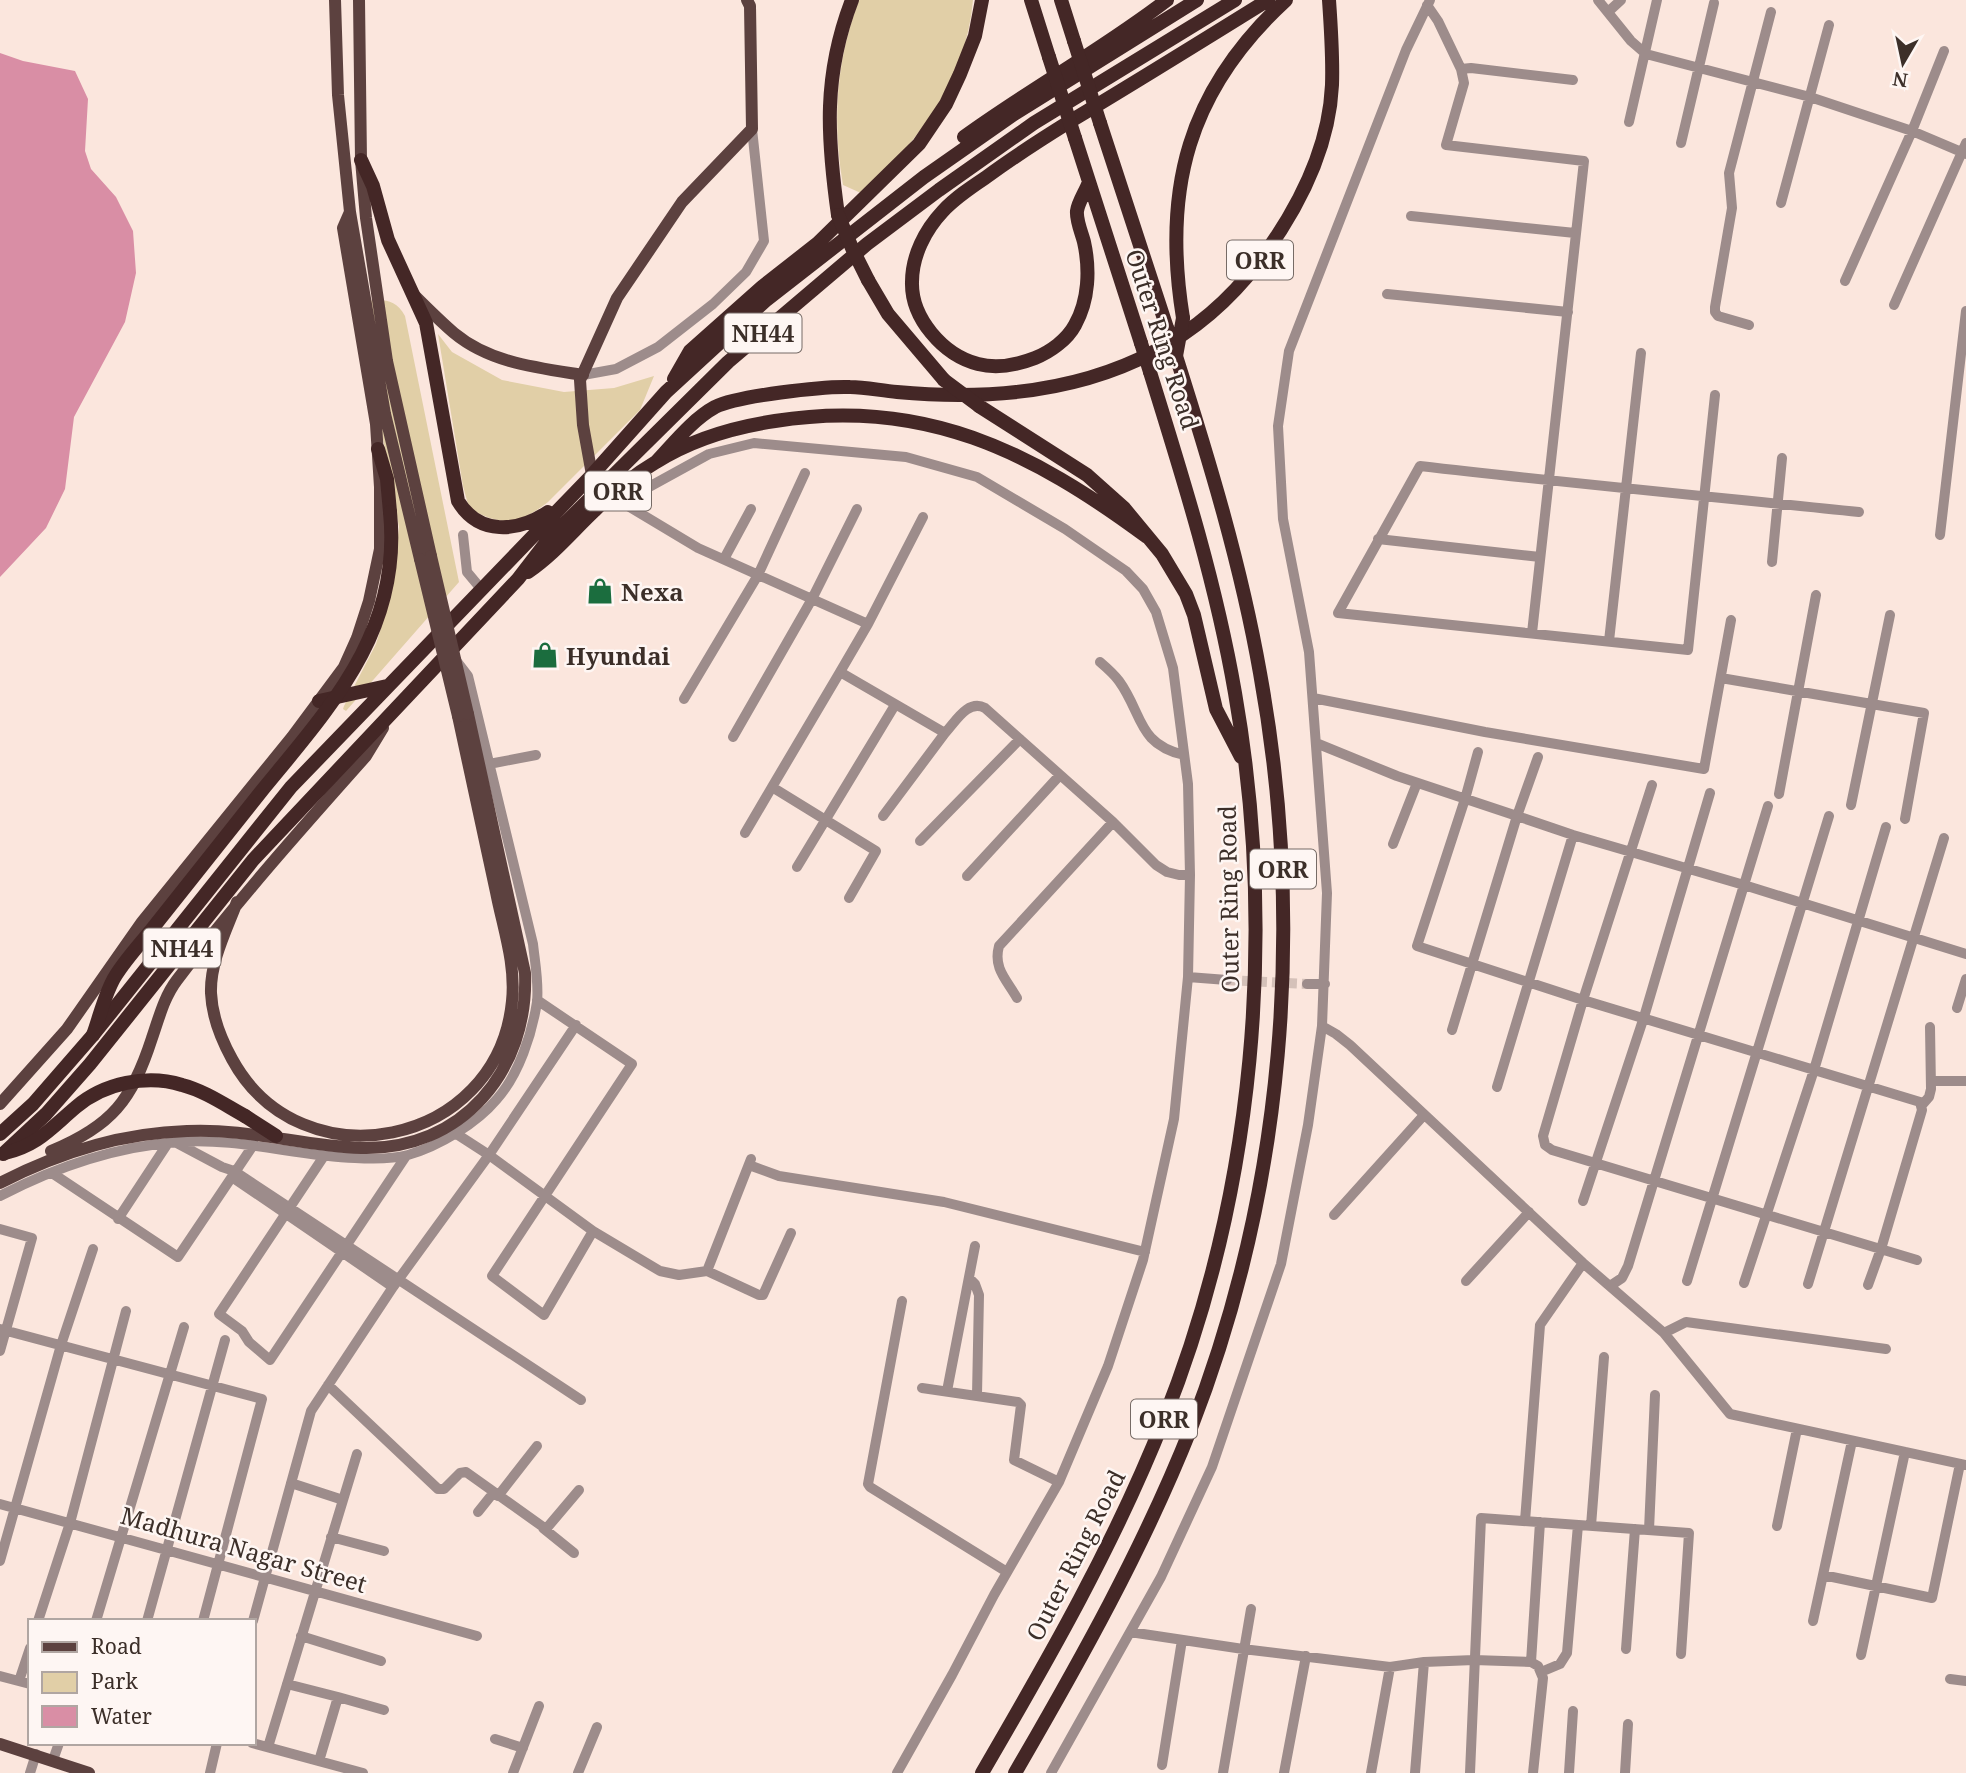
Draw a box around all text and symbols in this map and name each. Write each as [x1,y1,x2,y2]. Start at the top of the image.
north arrow [1868,28,1938,98]
text: N [1891,66,1910,94]
road number: ORR [1227,241,1293,280]
street label: Outer Ring Road [1118,245,1208,434]
road number: NH44 [724,314,802,352]
road number: ORR [585,471,651,510]
place label: Nexa [621,575,684,608]
shop icon: Nexa [585,576,615,606]
place label: Hyundai [566,639,671,672]
shop icon: Hyundai [530,640,560,670]
street label: Outer Ring Road [1210,805,1246,993]
road number: ORR [1250,849,1316,888]
road number: NH44 [144,928,220,967]
road number: ORR [1131,1400,1197,1438]
street label: Outer Ring Road [1018,1464,1132,1646]
street label: Madhura Nagar Street [117,1498,371,1600]
legend [28,1619,256,1745]
text: Road [91,1632,142,1660]
text: Park [91,1667,138,1695]
text: Water [91,1702,152,1730]

